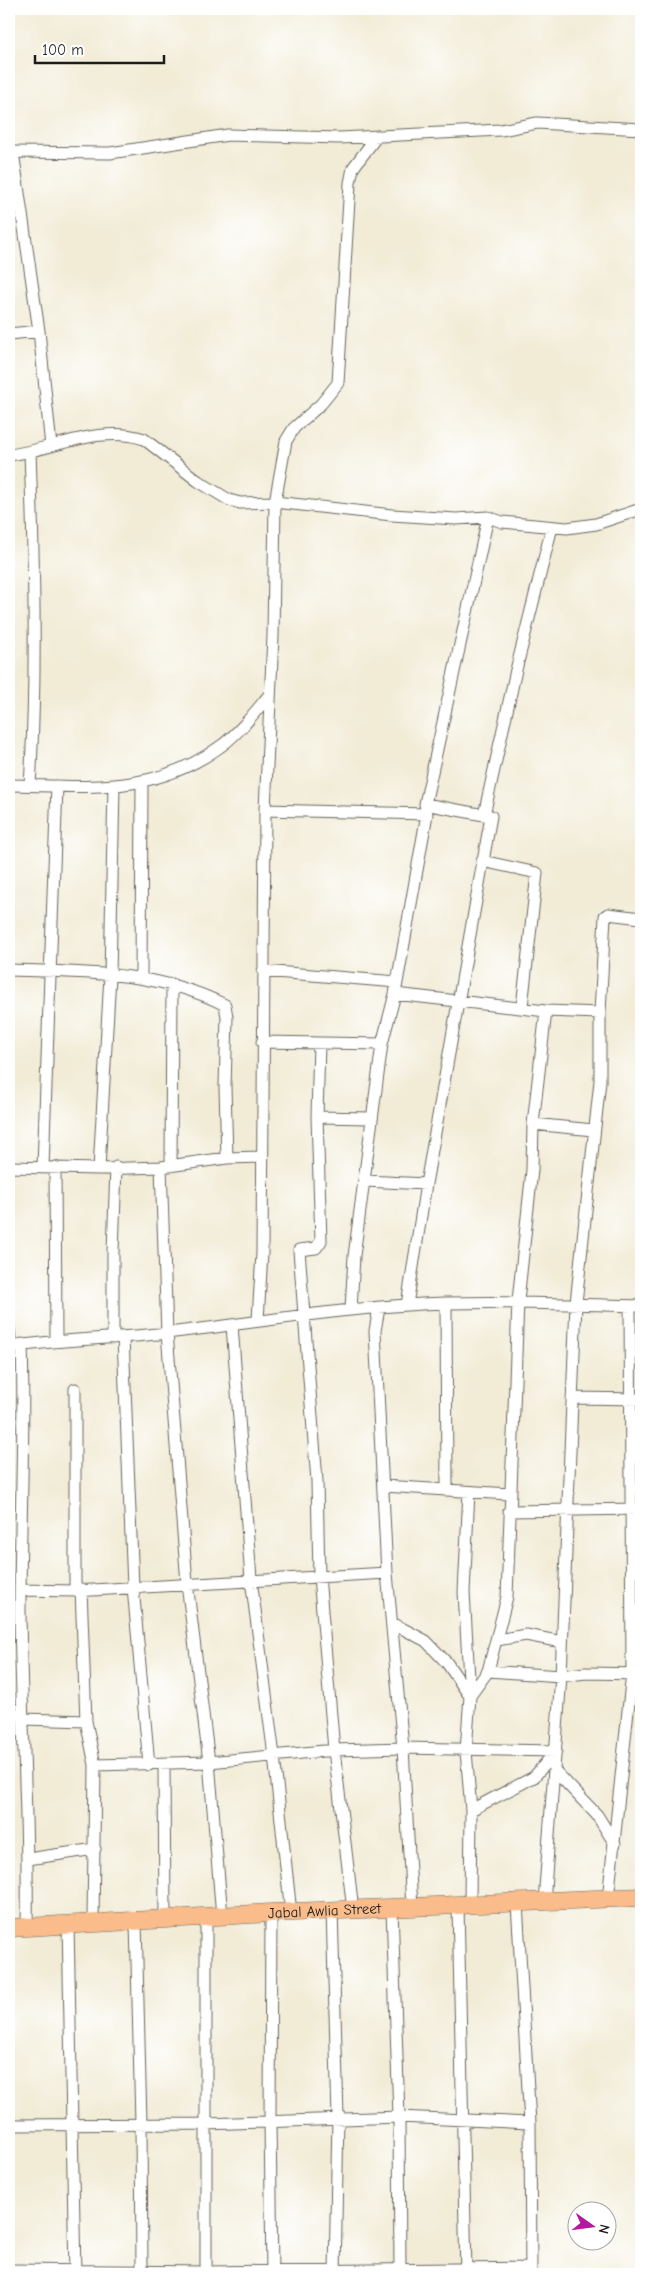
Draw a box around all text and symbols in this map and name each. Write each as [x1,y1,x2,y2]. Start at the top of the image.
scale bar [35,32,164,64]
text: 100 m [42,41,84,59]
street label: Jabal Awlia Street [267,1899,382,1922]
north arrow [568,2200,618,2250]
text: N [595,2223,613,2236]

